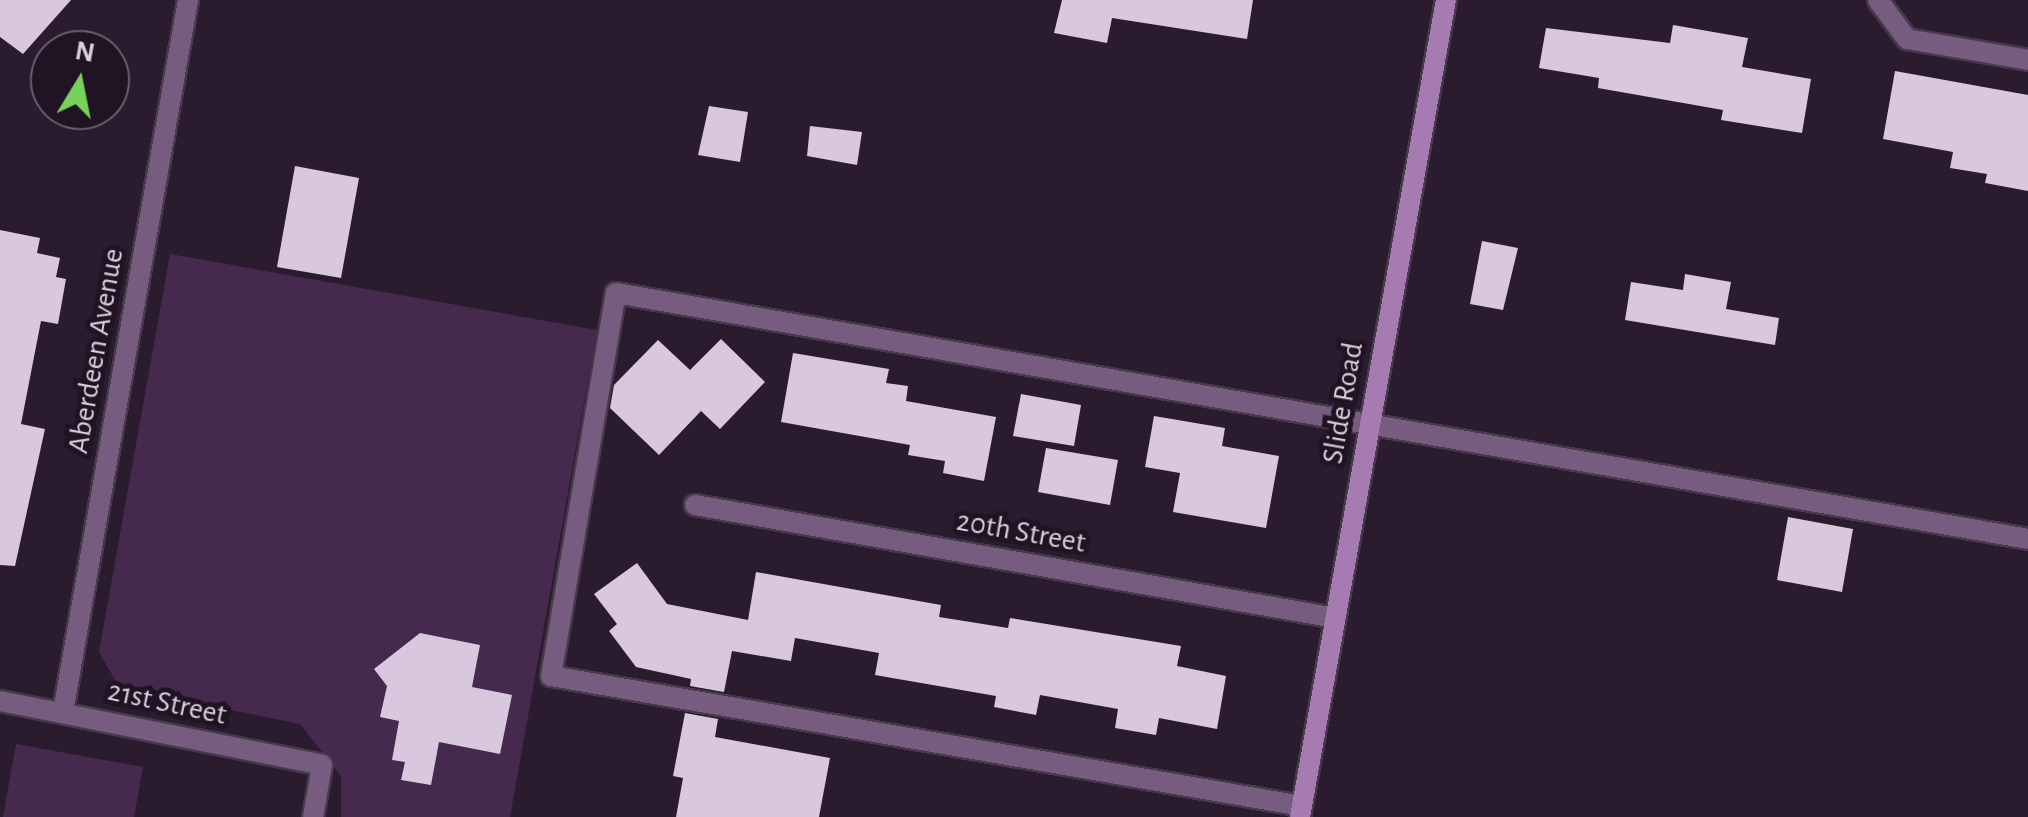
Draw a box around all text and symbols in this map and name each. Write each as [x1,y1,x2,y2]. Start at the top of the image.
north arrow [30,30,130,130]
text: N [73,37,97,68]
street label: Aberdeen Avenue [60,246,132,456]
street label: Slide Road [1315,340,1371,466]
street label: 20th Street [954,503,1088,561]
street label: 21st Street [104,673,230,733]

